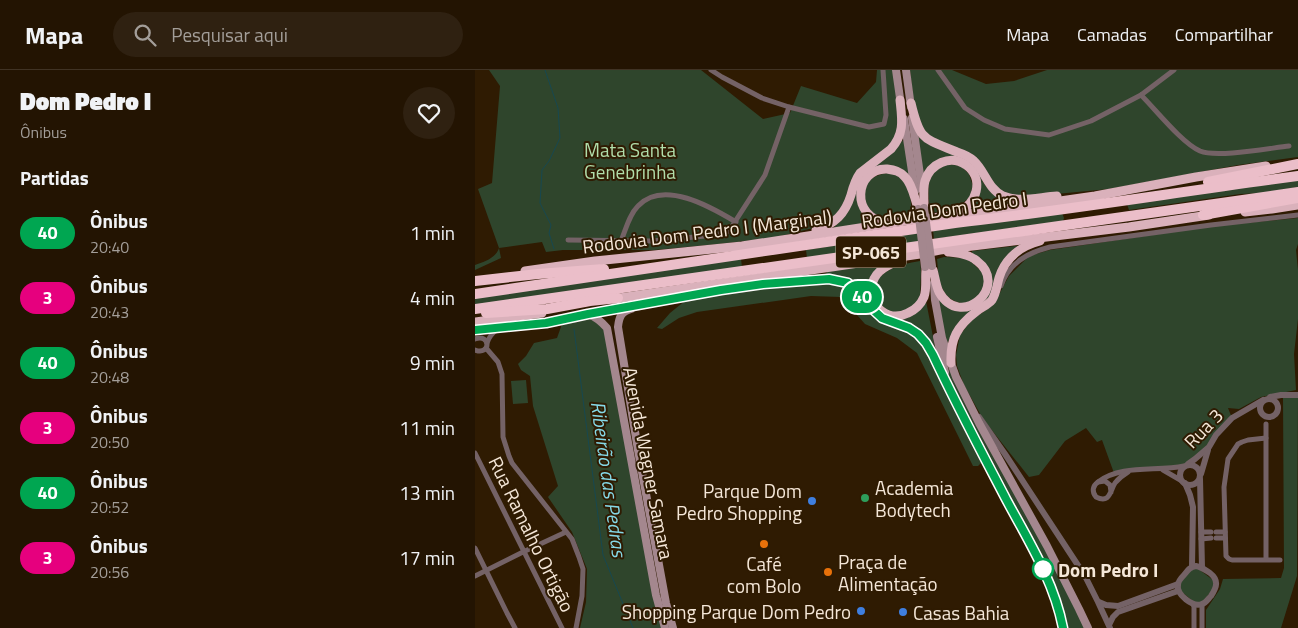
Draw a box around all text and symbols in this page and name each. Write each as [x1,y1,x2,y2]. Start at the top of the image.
search box [113,12,463,57]
text: Mapa [25,17,83,53]
text: Pesquisar aqui [171,20,288,49]
icon: search [131,21,159,49]
text: Mapa [1006,21,1049,48]
text: Camadas [1077,21,1147,48]
text: Compartilhar [1175,21,1273,48]
text: Dom Pedro I [20,83,151,119]
button: heart [403,87,455,139]
text: Ônibus [20,120,67,144]
park label: Mata Santa Genebrinha [584,135,676,186]
text: Partidas [20,163,89,192]
street label: Rodovia Dom Pedro I [859,183,1029,235]
street label: Rodovia Dom Pedro I (Marginal) [581,201,833,261]
text: Ônibus [90,206,148,235]
text: 1 min [410,218,455,247]
text: 40 [37,219,58,246]
text: 20:40 [90,235,129,259]
road number: SP-065 [836,236,906,268]
text: Ônibus [90,271,148,300]
line badge: 40 [839,281,885,313]
text: 4 min [410,283,455,312]
text: 40 [852,283,872,310]
text: 3 [42,284,53,311]
text: 20:43 [90,300,129,324]
text: Ônibus [90,336,148,365]
text: 9 min [410,348,455,377]
text: 40 [37,349,58,376]
street label: Avenida Wagner Samara [616,364,682,562]
text: 20:48 [90,365,129,389]
water label: Ribeirão das Pedras [583,399,635,560]
text: Ônibus [90,401,148,430]
street label: Rua 3 [1177,401,1229,455]
text: 11 min [399,413,455,442]
text: 3 [42,414,53,441]
text: 20:50 [90,430,129,454]
street label: Rua Ramalho Ortigão [482,451,582,617]
text: Ônibus [90,466,148,495]
place label: Academia Bodytech [875,473,954,524]
place label: Parque Dom Pedro Shopping [676,476,802,527]
text: 13 min [399,478,455,507]
text: 40 [37,479,58,506]
marker: Academia Bodytech [859,492,871,504]
text: 20:52 [90,495,129,519]
marker: Parque Dom Pedro Shopping [806,495,818,507]
text: Ônibus [90,531,148,560]
marker: Café com Bolo [758,538,770,550]
text: 17 min [399,543,455,572]
text: 3 [42,544,53,571]
place label: Praça de Alimentação [838,547,938,598]
place label: Café com Bolo [727,549,801,600]
place label: Dom Pedro I [1058,555,1158,584]
marker: Dom Pedro I [1032,558,1054,580]
text: 20:56 [90,560,129,584]
marker: Praça de Alimentação [822,566,834,578]
place label: Shopping Parque Dom Pedro [622,597,851,626]
place label: Casas Bahia [913,598,1010,627]
marker: Shopping Parque Dom Pedro [855,605,867,617]
marker: Casas Bahia [897,606,909,618]

